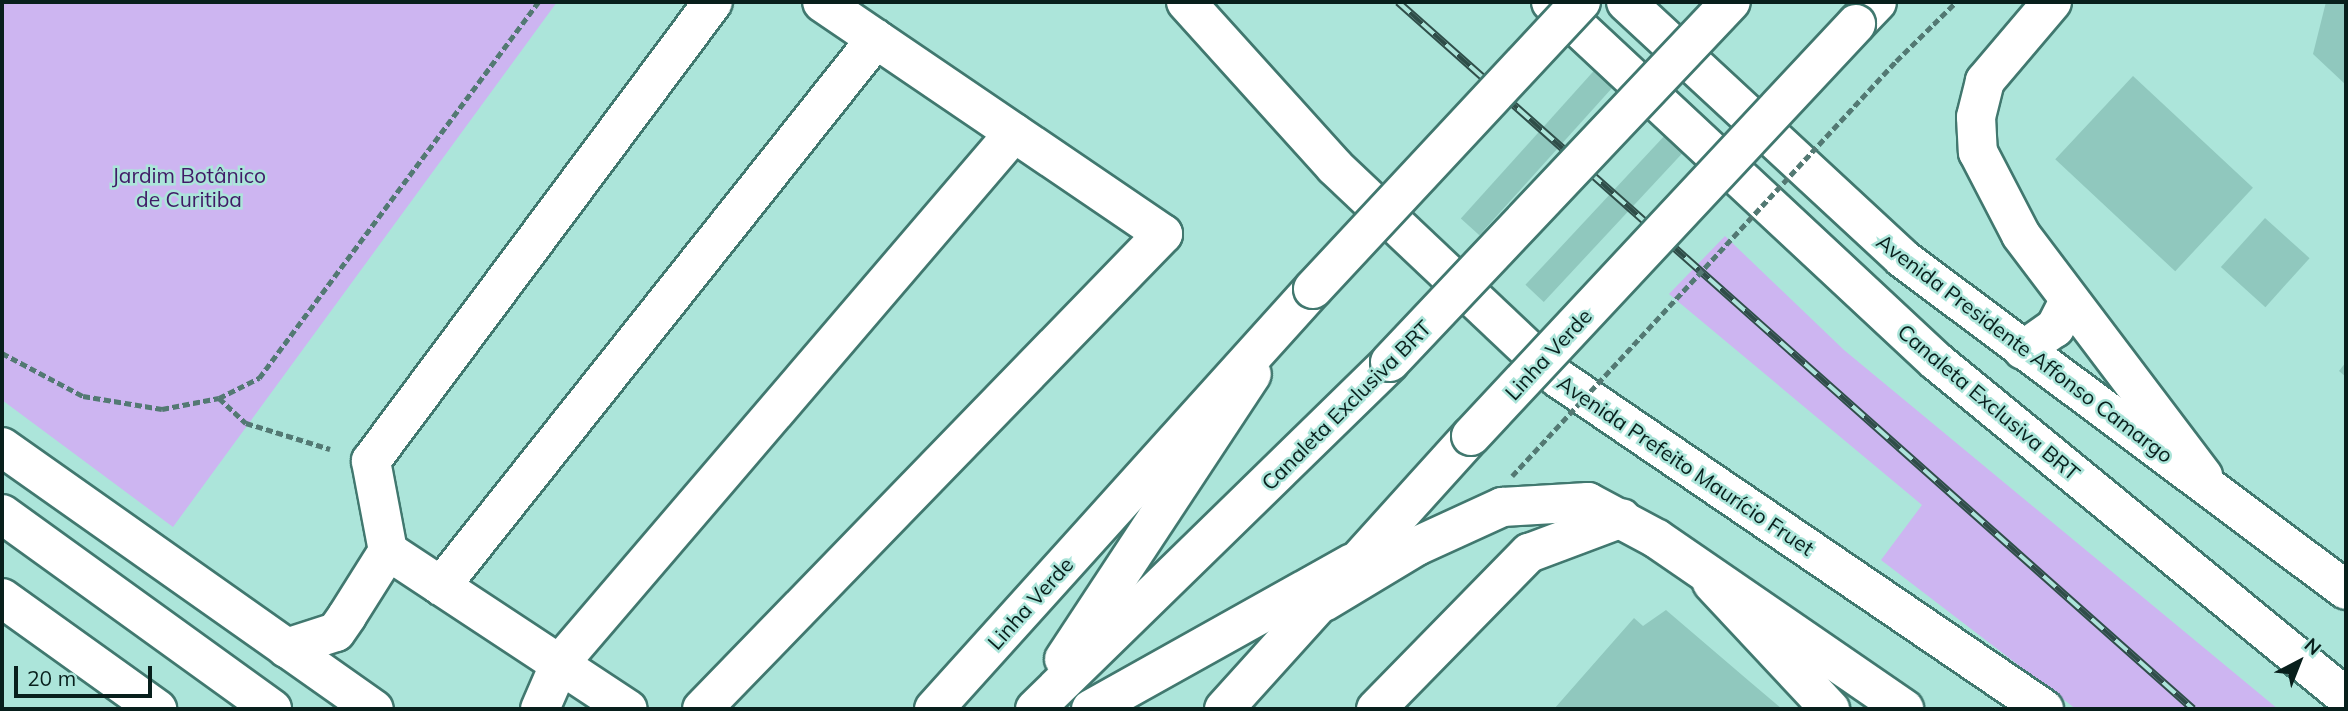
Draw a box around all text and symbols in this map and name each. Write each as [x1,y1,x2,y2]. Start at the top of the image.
park label: Jardim Botânico de Curitiba [112,162,266,212]
street label: Avenida Presidente Affonso Camargo [1872,228,2178,468]
street label: Linha Verde [1499,303,1597,405]
street label: Canaleta Exclusiva BRT [1256,315,1436,495]
street label: Canaleta Exclusiva BRT [1893,319,2085,485]
street label: Avenida Prefeito Maurício Fruet [1553,370,1819,560]
street label: Linha Verde [982,552,1078,654]
north arrow [2264,627,2334,697]
text: N [2300,633,2326,660]
scale bar [18,652,156,696]
text: 20 m [27,665,76,691]

